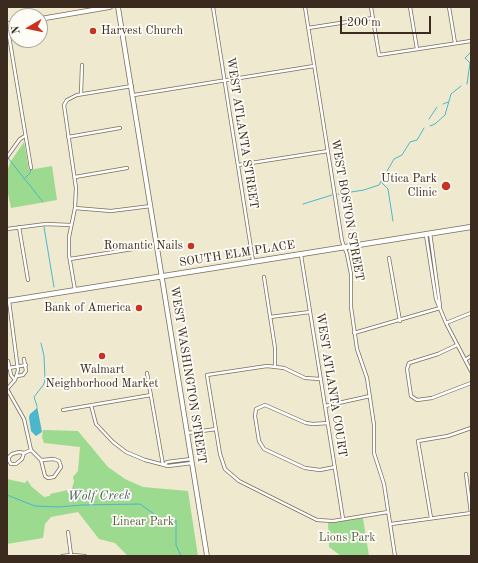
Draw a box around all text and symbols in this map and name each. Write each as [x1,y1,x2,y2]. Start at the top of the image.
north arrow [8,8,48,48]
scale bar [342,8,433,34]
text: 200 m [347,17,381,29]
place label: Harvest Church [101,24,183,38]
text: N [11,25,23,35]
marker: Harvest Church [88,26,98,36]
street label: WEST ATLANTA STREET [223,56,261,210]
street label: WEST BOSTON STREET [327,138,367,282]
place label: Utica Park Clinic [381,172,437,200]
marker: Utica Park Clinic [440,180,452,192]
street label: SOUTH ELM PLACE [178,238,296,270]
place label: Romantic Nails [104,239,183,253]
marker: Romantic Nails [186,241,196,251]
street label: WEST WASHINGTON STREET [167,285,209,465]
place label: Bank of America [44,301,131,315]
marker: Bank of America [134,303,144,313]
street label: WEST ATLANTA COURT [312,312,350,458]
marker: Walmart Neighborhood Market [97,351,107,361]
place label: Walmart Neighborhood Market [46,363,158,391]
water label: Wolf Creek [67,488,131,504]
park label: Linear Park [112,515,174,529]
park label: Lions Park [319,531,375,545]

